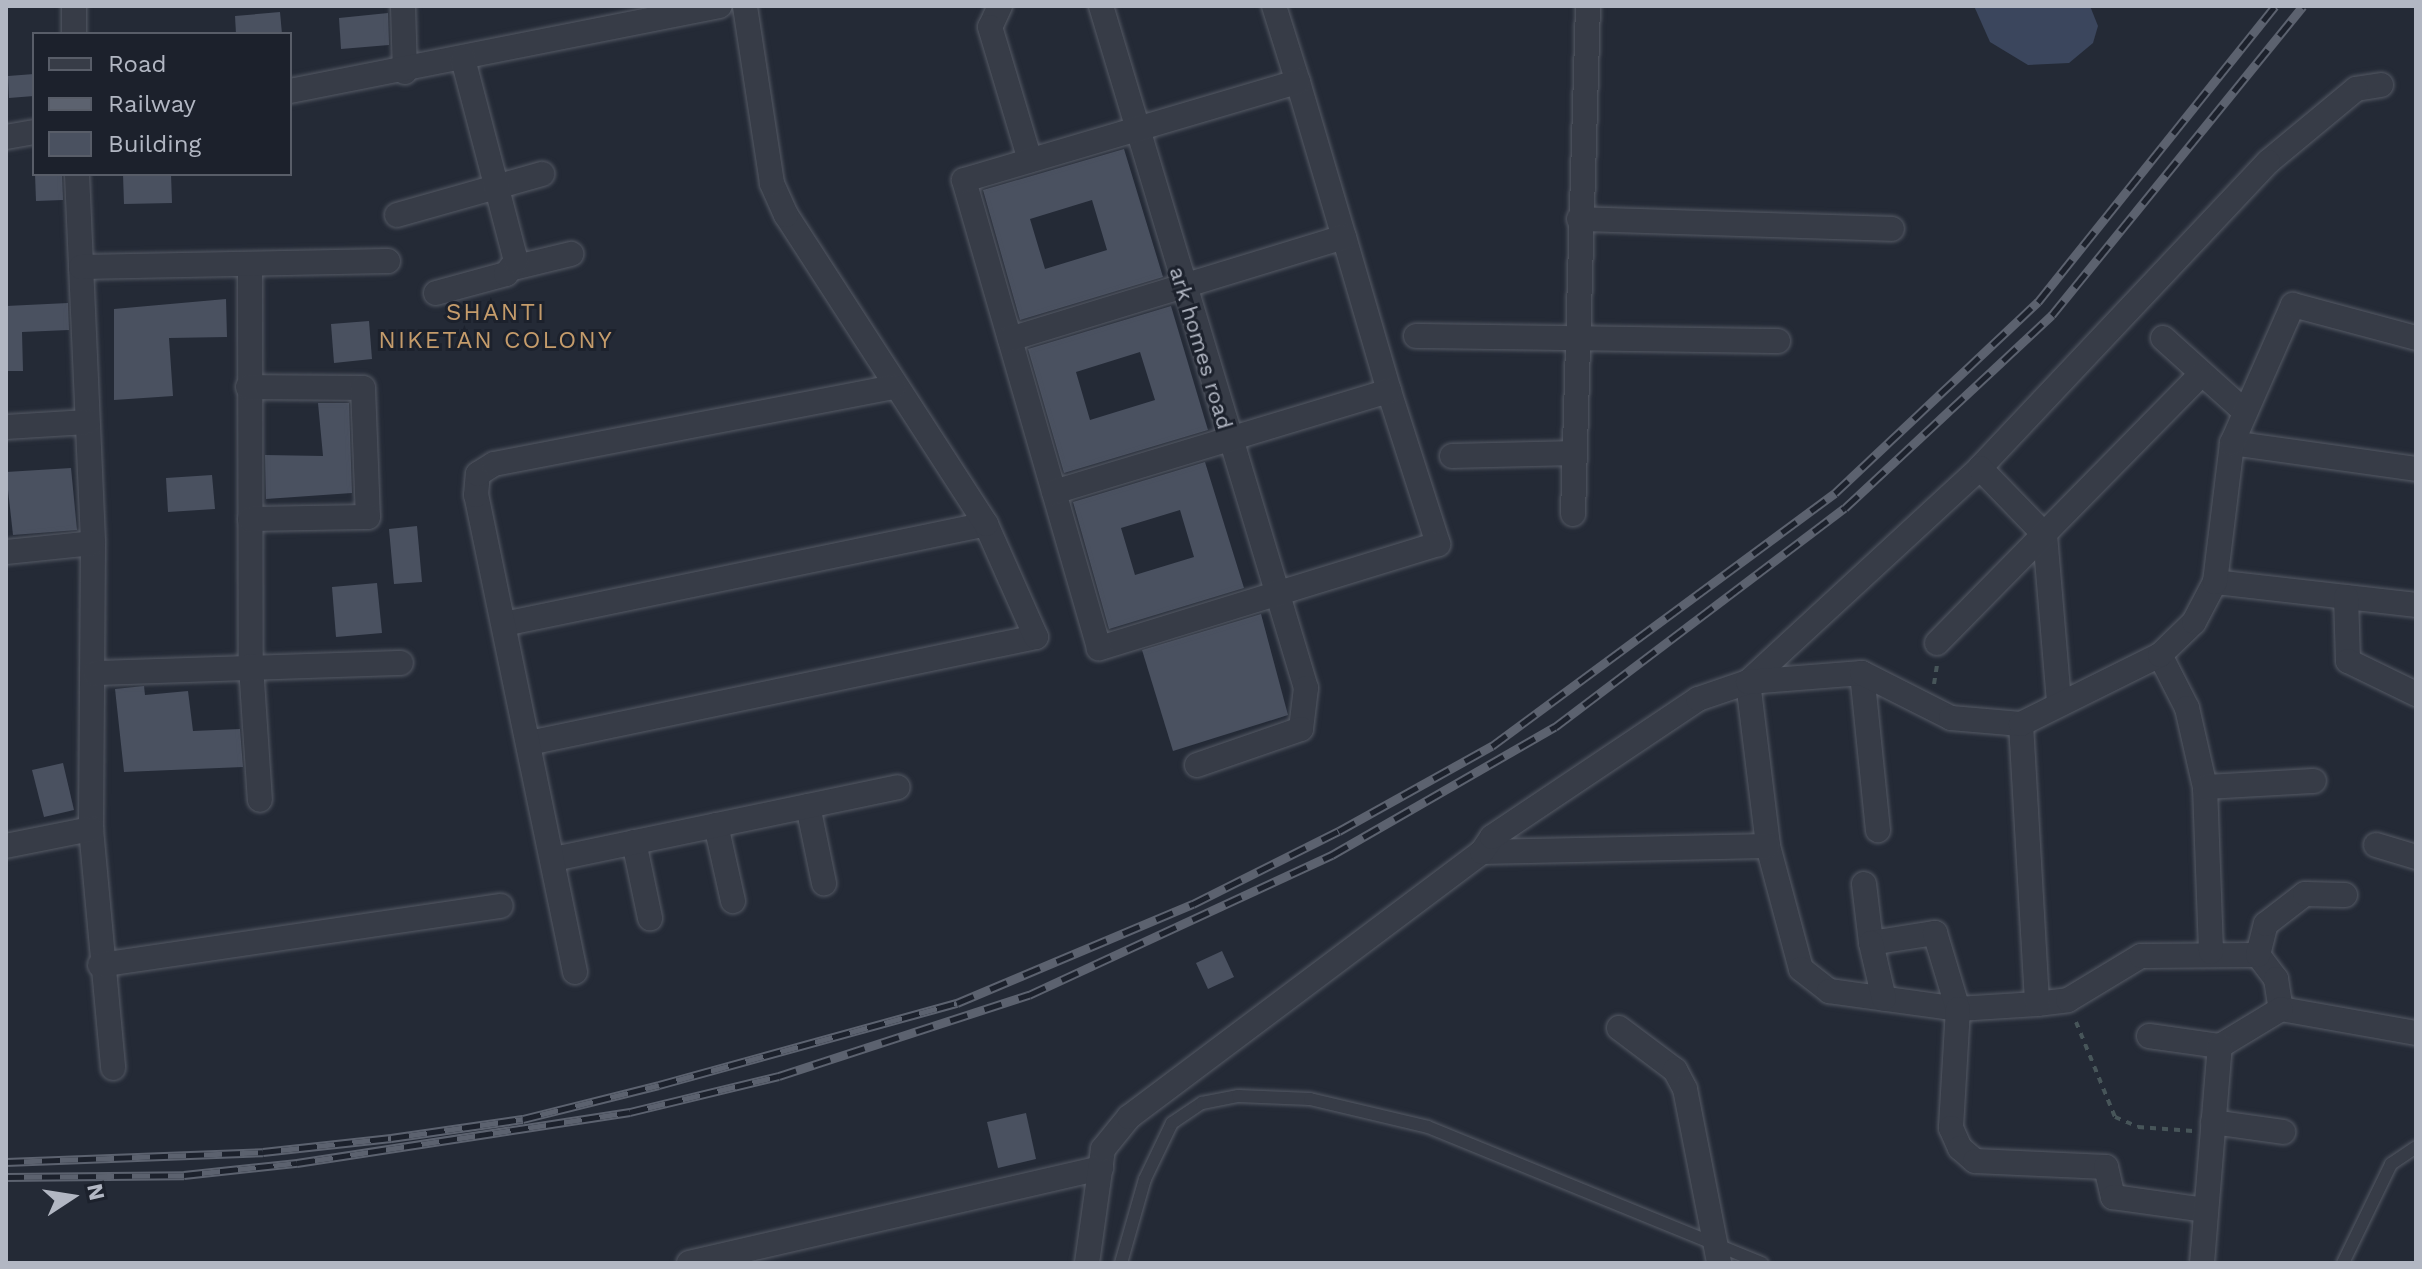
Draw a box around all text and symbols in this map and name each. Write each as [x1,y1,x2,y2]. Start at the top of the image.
legend [32,32,292,176]
text: Road [108,50,167,78]
text: Railway [108,90,196,118]
text: Building [108,130,201,158]
street label: ark homes road [1164,263,1238,433]
district label: SHANTI NIKETAN COLONY [378,299,614,355]
north arrow [32,1157,112,1237]
text: N [82,1181,110,1202]

